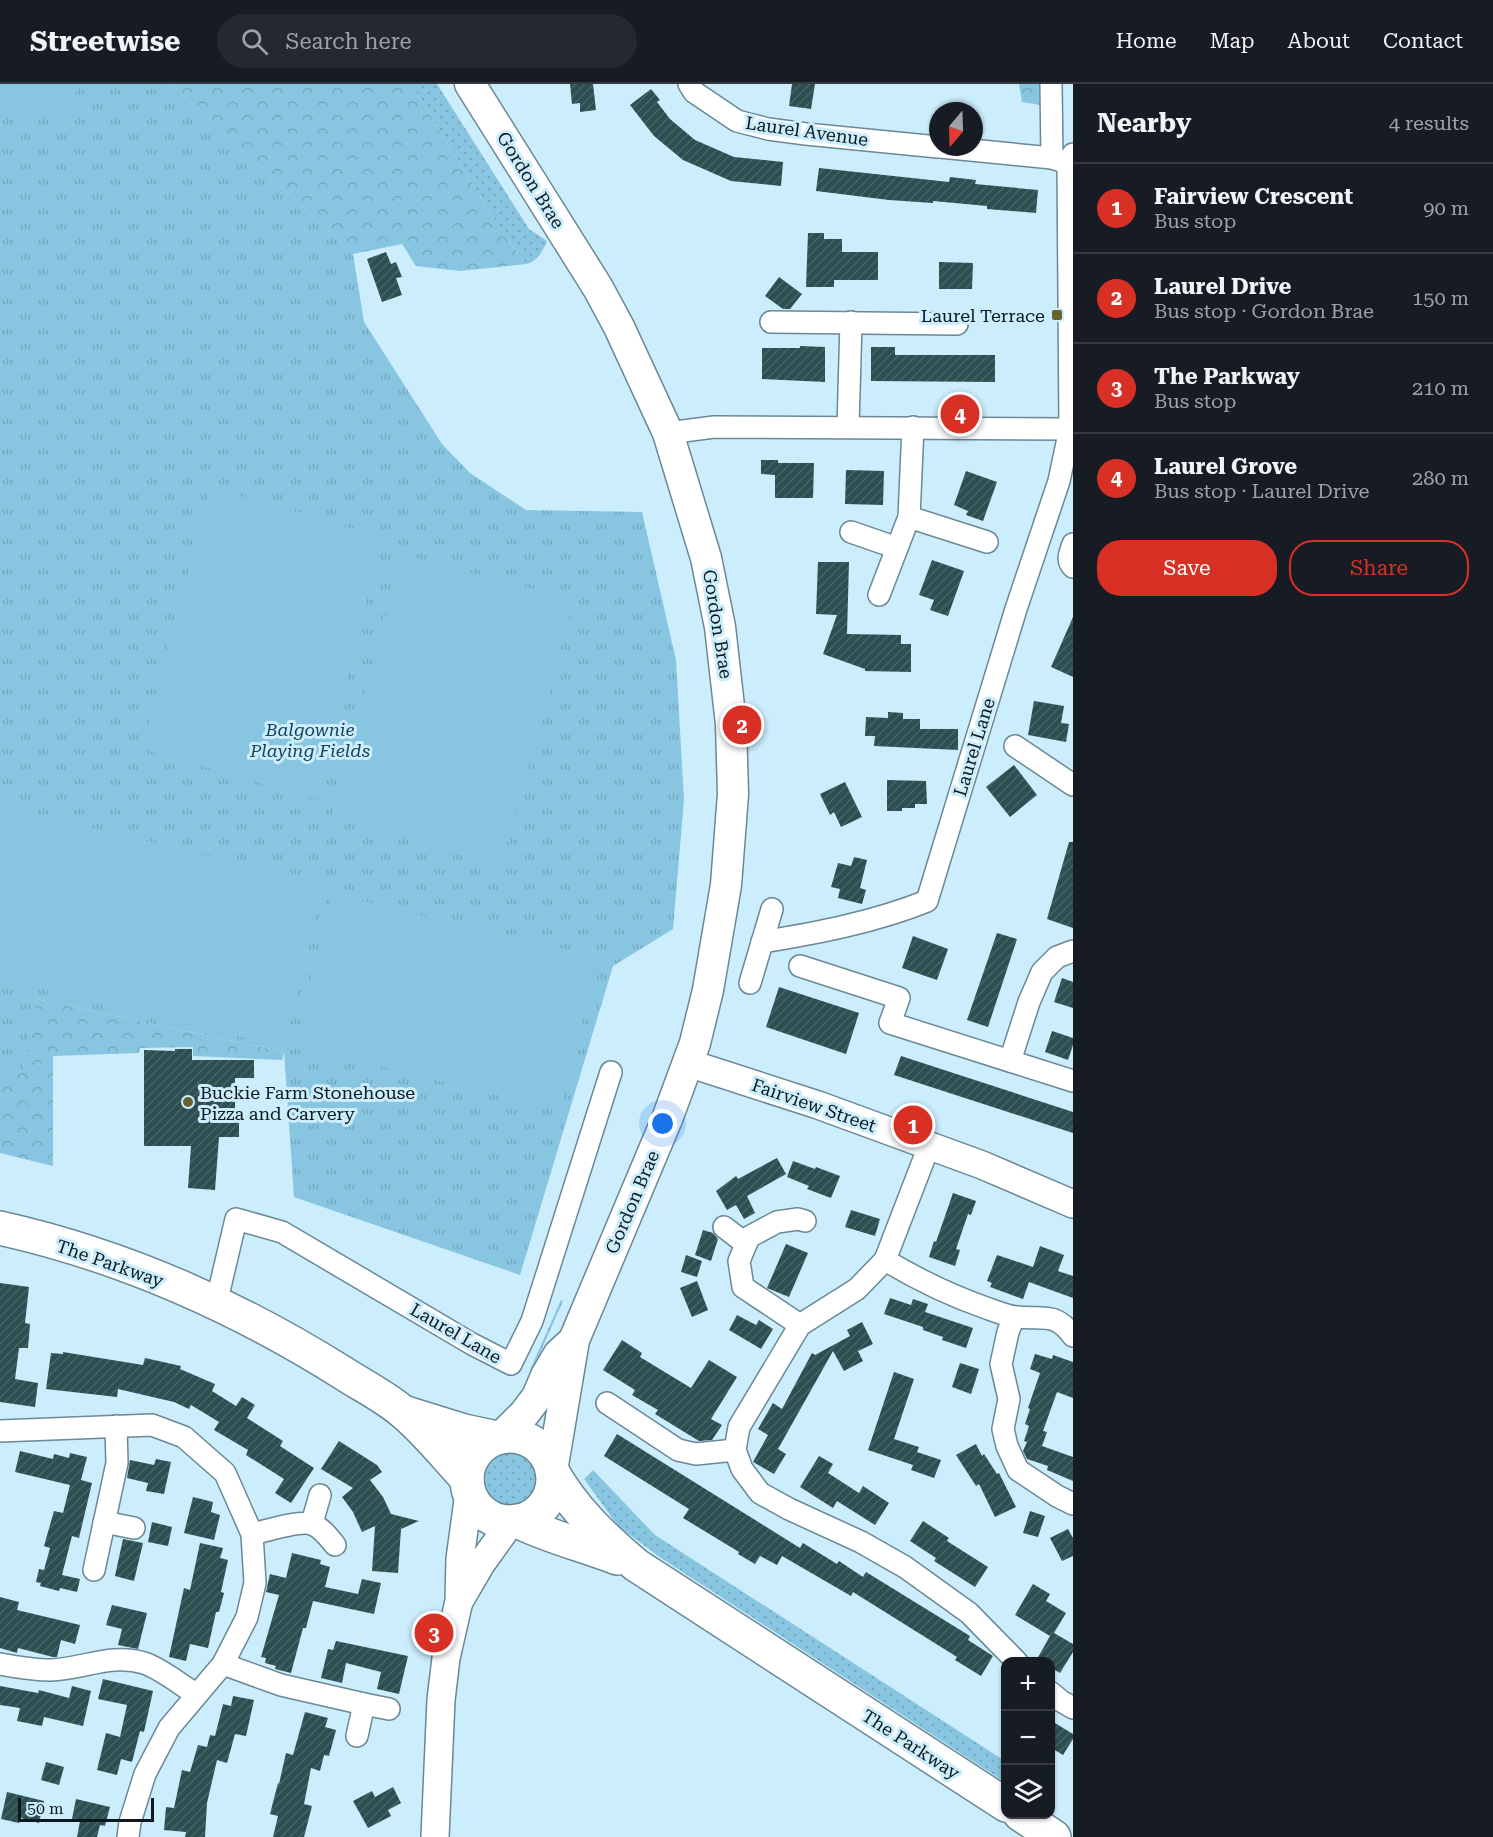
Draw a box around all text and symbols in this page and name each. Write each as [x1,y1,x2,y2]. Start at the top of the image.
search box [217,14,637,68]
text: Streetwise [30,25,181,58]
icon: search [238,25,271,58]
text: Search here [286,29,412,54]
text: Home [1116,29,1177,53]
text: Map [1210,29,1255,53]
text: About [1288,29,1350,53]
text: Contact [1383,29,1463,53]
north arrow [929,102,983,156]
text: Nearby [1097,108,1191,138]
text: 4 results [1389,111,1469,135]
street label: Laurel Avenue [744,112,870,150]
street label: Gordon Brae [493,128,569,232]
text: Fairview Crescent [1154,184,1353,209]
text: 1 [1111,196,1122,220]
text: 90 m [1423,196,1469,220]
text: Bus stop [1154,209,1236,233]
text: Laurel Drive [1154,274,1291,299]
text: 2 [1111,286,1122,310]
text: 150 m [1412,286,1469,310]
text: Bus stop · Gordon Brae [1154,299,1374,323]
place label: Laurel Terrace [921,305,1045,326]
marker: Laurel Terrace [1050,308,1064,322]
text: The Parkway [1154,364,1300,389]
text: 3 [1111,376,1122,400]
text: 210 m [1412,376,1469,400]
text: Bus stop [1154,389,1236,413]
pin: 4 [940,392,980,436]
text: Laurel Grove [1154,454,1297,479]
text: 4 [1111,466,1122,490]
text: 280 m [1412,466,1469,490]
text: Bus stop · Laurel Drive [1154,479,1370,503]
button: Save [1097,540,1277,596]
button: Share [1289,540,1469,596]
street label: Gordon Brae [699,568,737,680]
street label: Laurel Lane [949,695,999,799]
pin: 2 [722,702,762,748]
park label: Balgownie Playing Fields [249,719,370,761]
street label: Fairview Street [749,1074,879,1136]
place label: Buckie Farm Stonehouse Pizza and Carvery [200,1082,415,1124]
marker: Buckie Farm Stonehouse Pizza and Carvery [181,1095,195,1109]
pin: 1 [894,1102,932,1148]
your location [648,1109,677,1138]
street label: Gordon Brae [601,1147,663,1257]
street label: The Parkway [54,1235,167,1291]
street label: Laurel Lane [407,1298,505,1368]
pin: 3 [414,1610,454,1656]
map controls [1001,1657,1055,1819]
button: + [1001,1657,1055,1711]
street label: The Parkway [858,1705,964,1784]
button: − [1001,1711,1055,1765]
button: layers [1001,1765,1055,1819]
scale bar [18,1795,154,1822]
text: 50 m [27,1799,64,1818]

